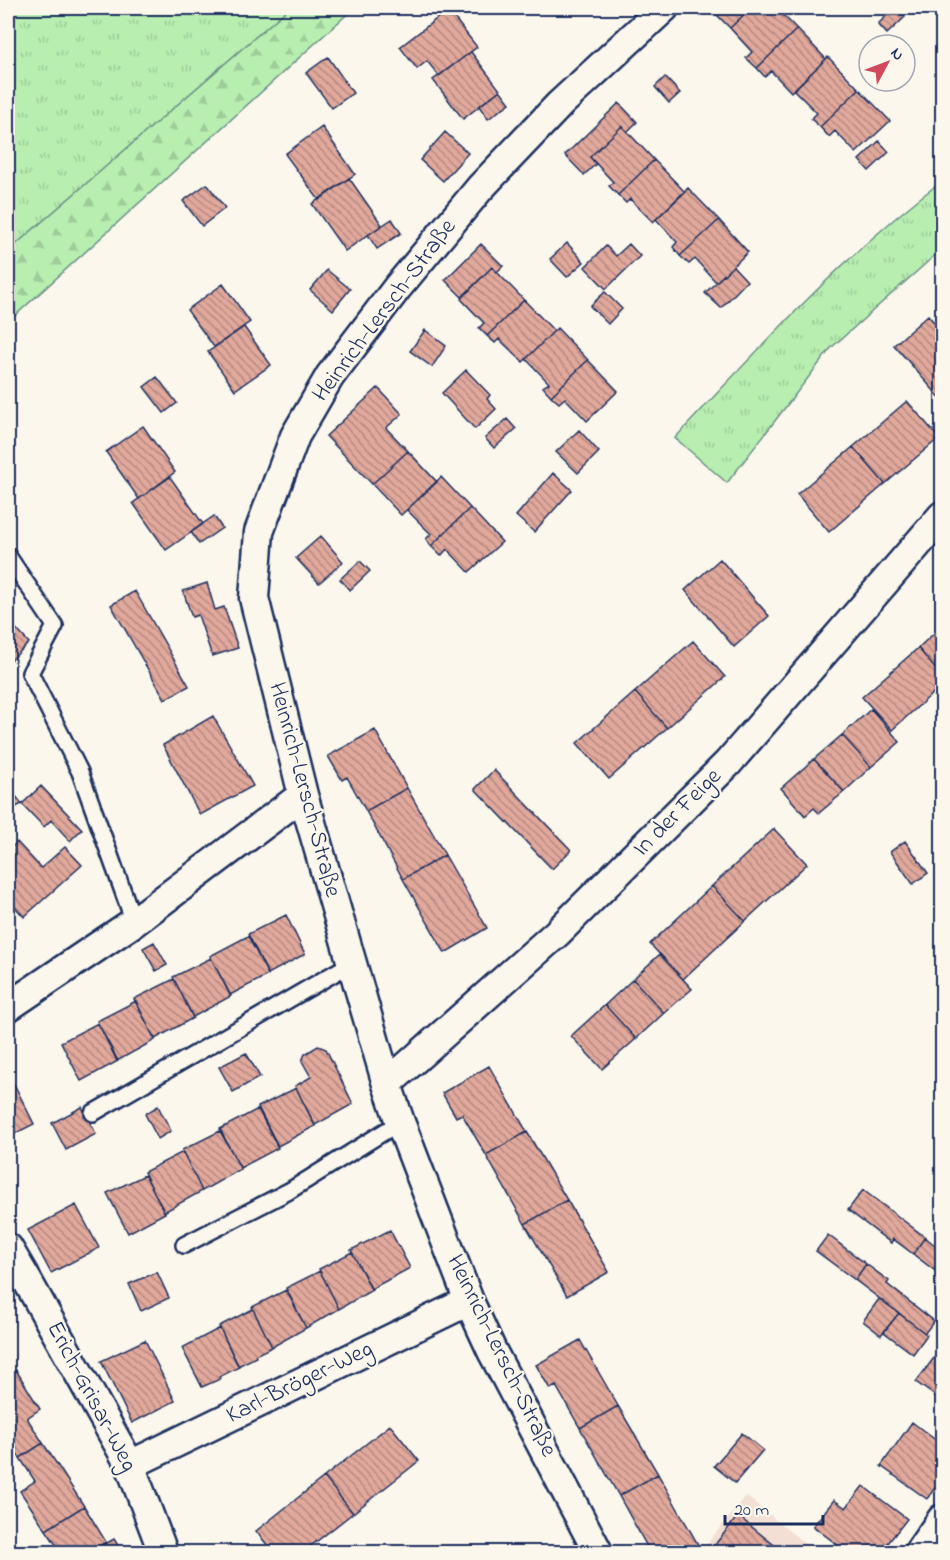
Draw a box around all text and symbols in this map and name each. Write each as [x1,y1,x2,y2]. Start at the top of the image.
north arrow [857,33,917,93]
text: N [884,43,910,67]
street label: Heinrich-Lersch-Straße [304,212,466,410]
street label: Heinrich-Lersch-Straße [258,679,350,902]
street label: In der Feige [626,760,731,865]
street label: Heinrich-Lersch-Straße [437,1249,565,1463]
street label: Erich-Grisar-Weg [37,1316,145,1478]
street label: Karl-Bröger-Weg [221,1332,379,1434]
scale bar [725,1488,822,1526]
text: 20 m [734,1498,769,1524]

